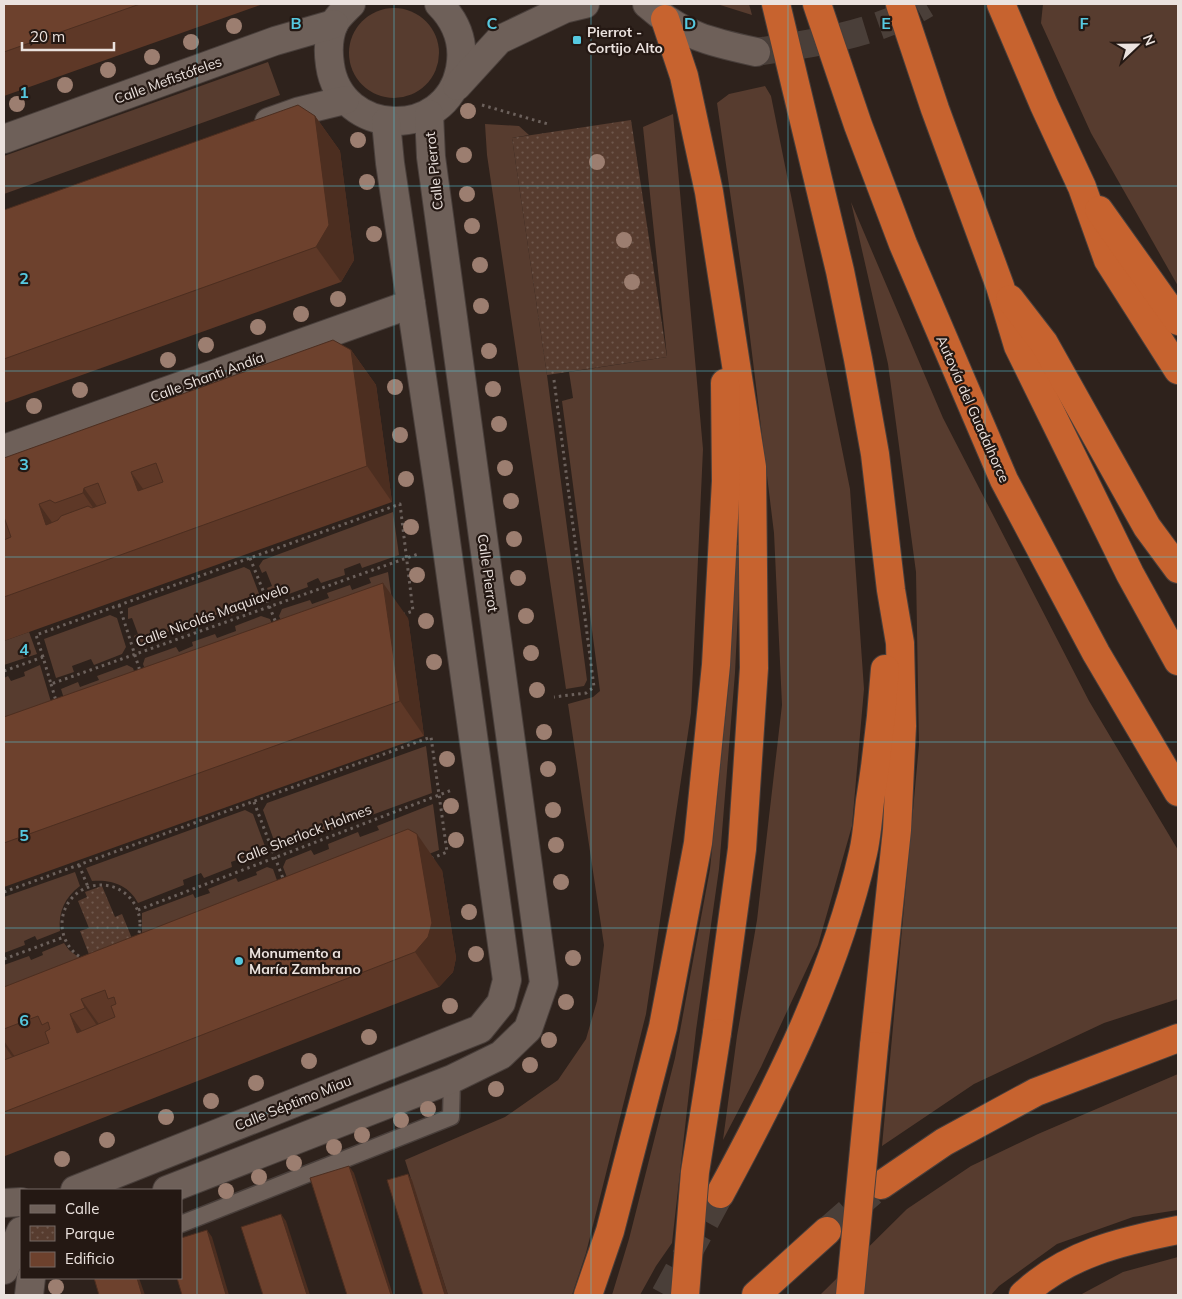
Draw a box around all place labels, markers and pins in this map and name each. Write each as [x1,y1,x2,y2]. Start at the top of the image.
place label: Pierrot - Cortijo Alto [587,23,663,57]
marker: Pierrot - Cortijo Alto [571,34,583,46]
place label: Monumento a María Zambrano [249,944,361,978]
marker: Monumento a María Zambrano [233,955,245,967]

